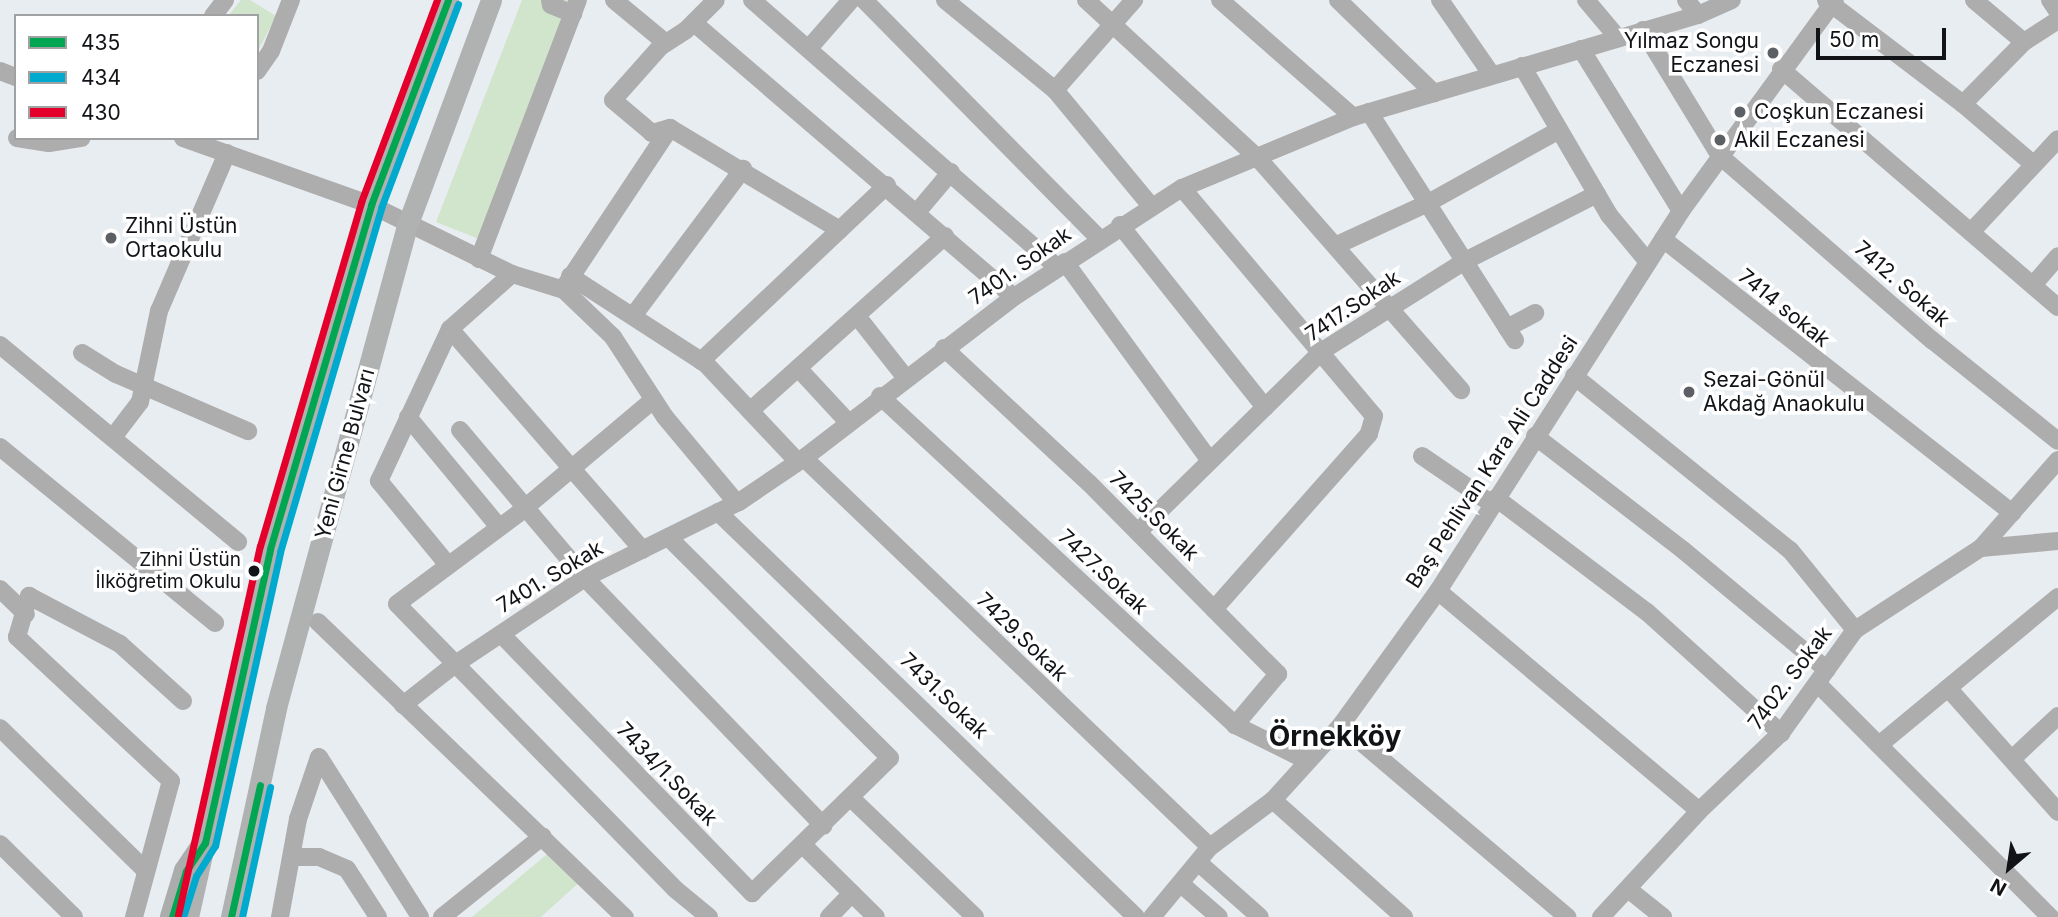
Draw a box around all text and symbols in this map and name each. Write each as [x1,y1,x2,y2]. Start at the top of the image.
legend [14,14,259,140]
scale bar [1820,14,1950,58]
text: 50 m [1829,27,1879,52]
place label: Yılmaz Songu Eczanesi [1624,28,1759,78]
text: 435 [81,30,120,55]
marker: Yılmaz Songu Eczanesi [1765,45,1781,61]
text: 434 [81,65,121,90]
place label: Coşkun Eczanesi [1754,99,1924,125]
text: 430 [81,100,121,125]
marker: Coşkun Eczanesi [1732,104,1748,120]
place label: Akil Eczanesi [1734,127,1865,153]
marker: Akil Eczanesi [1712,132,1728,148]
place label: Zihni Üstün Ortaokulu [125,213,238,263]
street label: 7401. Sokak [964,222,1076,310]
marker: Zihni Üstün Ortaokulu [103,230,119,246]
street label: 7412. Sokak [1849,236,1955,332]
street label: 7414 sokak [1733,263,1835,353]
street label: 7417.Sokak [1301,265,1405,347]
street label: Baş Pehlivan Kara Ali Caddesi [1401,331,1583,593]
street label: Yeni Girne Bulvarı [310,366,380,542]
place label: Sezai-Gönül Akdağ Anaokulu [1703,367,1865,417]
marker: Sezai-Gönül Akdağ Anaokulu [1681,384,1697,400]
street label: 7425.Sokak [1104,466,1204,566]
street label: 7427.Sokak [1053,524,1153,620]
street label: 7401. Sokak [493,536,607,618]
place label: Zihni Üstün İlköğretim Okulu [96,549,241,593]
marker: Zihni Üstün İlköğretim Okulu [247,564,261,578]
street label: 7429.Sokak [971,587,1073,687]
street label: 7402. Sokak [1743,621,1837,735]
street label: 7431.Sokak [895,648,993,744]
street label: 7434/1.Sokak [611,717,723,831]
district label: Örnekköy [1269,719,1401,753]
north arrow [1974,833,2044,903]
text: N [1987,873,2010,900]

